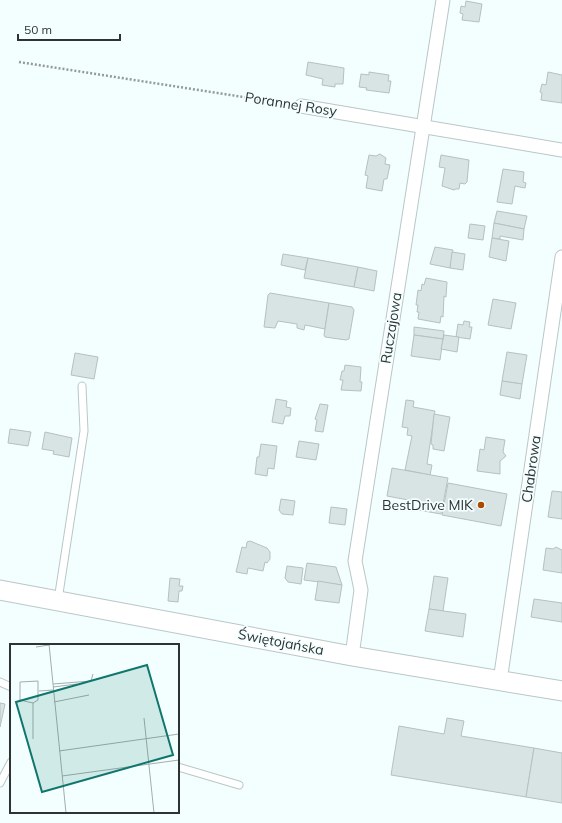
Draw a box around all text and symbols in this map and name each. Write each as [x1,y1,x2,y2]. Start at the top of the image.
scale bar [18,16,120,42]
text: 50 m [24,22,52,37]
street label: Porannej Rosy [244,88,339,120]
street label: Ruczajowa [376,291,406,365]
street label: Chabrowa [517,434,545,504]
place label: BestDrive MIK [382,496,474,514]
marker: BestDrive MIK [476,500,486,510]
street label: Świętojańska [237,625,325,659]
inset map [10,644,179,813]

